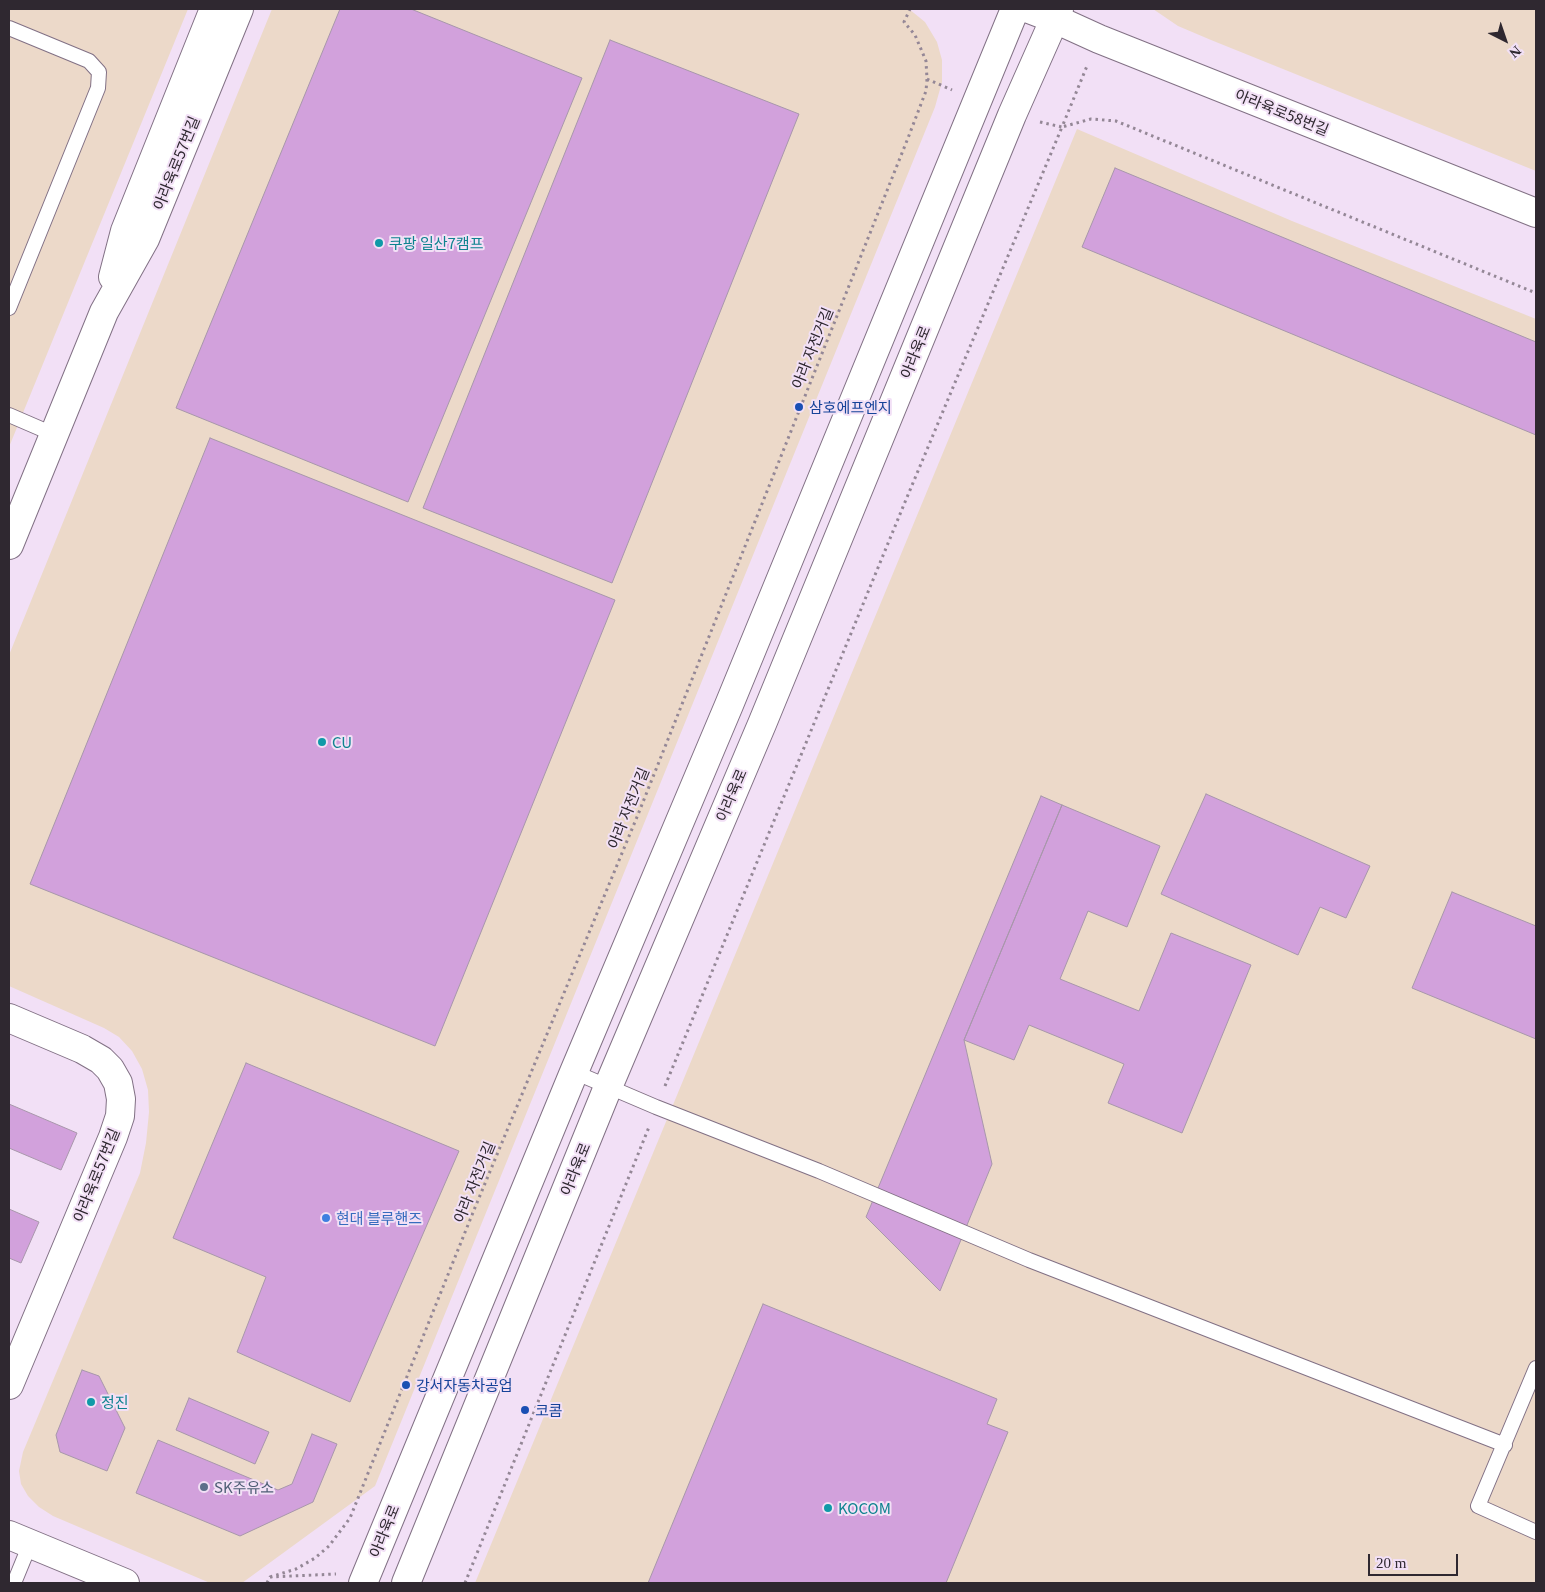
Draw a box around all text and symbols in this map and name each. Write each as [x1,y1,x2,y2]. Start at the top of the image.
north arrow [1480,15,1530,65]
text: N [1506,43,1524,61]
street label: 아라육로58번길 [1233,85,1331,139]
street label: 아라육로57번길 [149,114,203,212]
place label: 쿠팡 일산7캠프 [389,234,483,252]
marker: 쿠팡 일산7캠프 [373,237,385,249]
street label: 아라 자전거길 [788,305,836,391]
street label: 아라육로 [896,323,934,381]
place label: 삼호에프엔지 [809,398,892,416]
marker: 삼호에프엔지 [793,401,805,413]
place label: CU [332,733,352,751]
marker: CU [316,736,328,748]
street label: 아라 자전거길 [604,765,652,851]
street label: 아라육로 [712,766,750,824]
street label: 아라육로57번길 [69,1126,123,1224]
street label: 아라 자전거길 [450,1139,498,1225]
street label: 아라육로 [556,1140,594,1198]
place label: 현대 블루핸즈 [336,1209,422,1227]
marker: 현대 블루핸즈 [320,1212,332,1224]
place label: 강서자동차공업 [416,1376,513,1394]
marker: 강서자동차공업 [400,1379,412,1391]
place label: 정진 [101,1393,129,1411]
marker: 정진 [85,1396,97,1408]
place label: 코콤 [535,1401,563,1419]
marker: 코콤 [519,1404,531,1416]
place label: SK주유소 [214,1478,274,1496]
marker: SK주유소 [198,1481,210,1493]
place label: KOCOM [838,1499,891,1517]
street label: 아라육로 [365,1502,403,1560]
marker: KOCOM [822,1502,834,1514]
scale bar [1370,1544,1460,1576]
text: 20 m [1376,1555,1406,1571]

